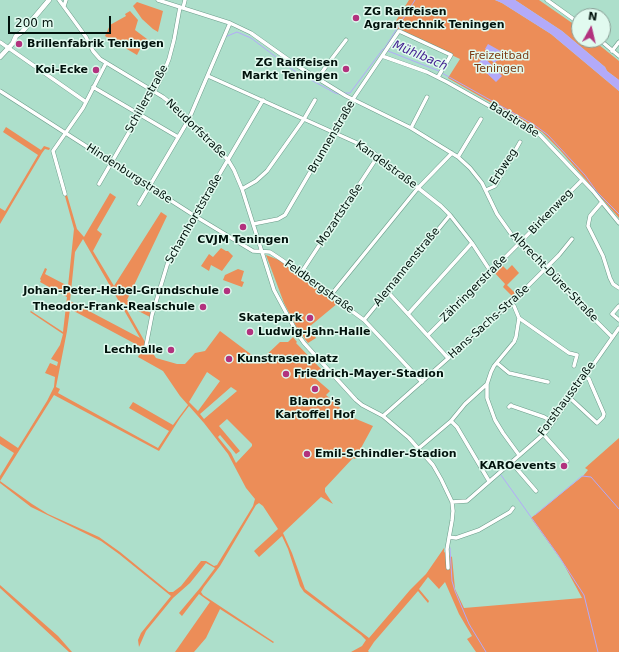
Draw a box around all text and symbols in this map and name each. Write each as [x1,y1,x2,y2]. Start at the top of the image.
place label: ZG Raiffeisen Agrartechnik Teningen [364,5,505,31]
scale bar [10,8,113,34]
north arrow [571,8,611,48]
text: N [587,10,598,24]
marker: ZG Raiffeisen Agrartechnik Teningen [351,13,361,23]
text: 200 m [15,16,53,30]
place label: Brillenfabrik Teningen [27,37,164,51]
water label: Mühlbach [390,38,450,74]
marker: Brillenfabrik Teningen [14,39,24,49]
park label: Freizeitbad Teningen [469,49,529,75]
place label: ZG Raiffeisen Markt Teningen [242,56,338,82]
place label: Koi-Ecke [35,63,88,77]
street label: Schillerstraße [123,63,171,135]
marker: ZG Raiffeisen Markt Teningen [341,64,351,74]
marker: Koi-Ecke [91,65,101,75]
street label: Neudorfstraße [163,97,229,161]
street label: Brunnenstraße [306,98,358,176]
street label: Badstraße [487,99,541,141]
street label: Kandelstraße [353,138,419,192]
street label: Hindenburgstraße [84,141,174,207]
street label: Erbweg [487,146,521,188]
street label: Scharnhorststraße [163,172,225,266]
street label: Mozartstraße [314,181,366,249]
street label: Birkenweg [526,187,576,237]
marker: CVJM Teningen [238,222,248,232]
street label: Alemannenstraße [371,225,443,309]
street label: Albrecht-Dürer-Straße [507,229,601,325]
place label: CVJM Teningen [197,233,289,247]
street label: Zähringerstraße [438,253,510,325]
street label: Feldbergstraße [282,257,356,317]
street label: Hans-Sachs-Straße [446,282,532,362]
place label: Johan-Peter-Hebel-Grundschule [23,284,219,298]
marker: Johan-Peter-Hebel-Grundschule [222,286,232,296]
place label: Theodor-Frank-Realschule [33,300,195,314]
marker: Theodor-Frank-Realschule [198,302,208,312]
place label: Skatepark [239,311,302,325]
marker: Skatepark [305,313,315,323]
place label: Ludwig-Jahn-Halle [258,325,370,339]
marker: Ludwig-Jahn-Halle [245,327,255,337]
place label: Lechhalle [104,343,163,357]
marker: Lechhalle [166,345,176,355]
place label: Kunstrasenplatz [237,352,338,366]
marker: Kunstrasenplatz [224,354,234,364]
street label: Forsthausstraße [536,359,598,439]
place label: Friedrich-Mayer-Stadion [294,367,444,381]
marker: Friedrich-Mayer-Stadion [281,369,291,379]
marker: Blanco's Kartoffel Hof [310,384,320,394]
place label: Blanco's Kartoffel Hof [275,395,355,421]
place label: Emil-Schindler-Stadion [315,447,457,461]
marker: Emil-Schindler-Stadion [302,449,312,459]
place label: KAROevents [479,459,556,473]
marker: KAROevents [559,461,569,471]

